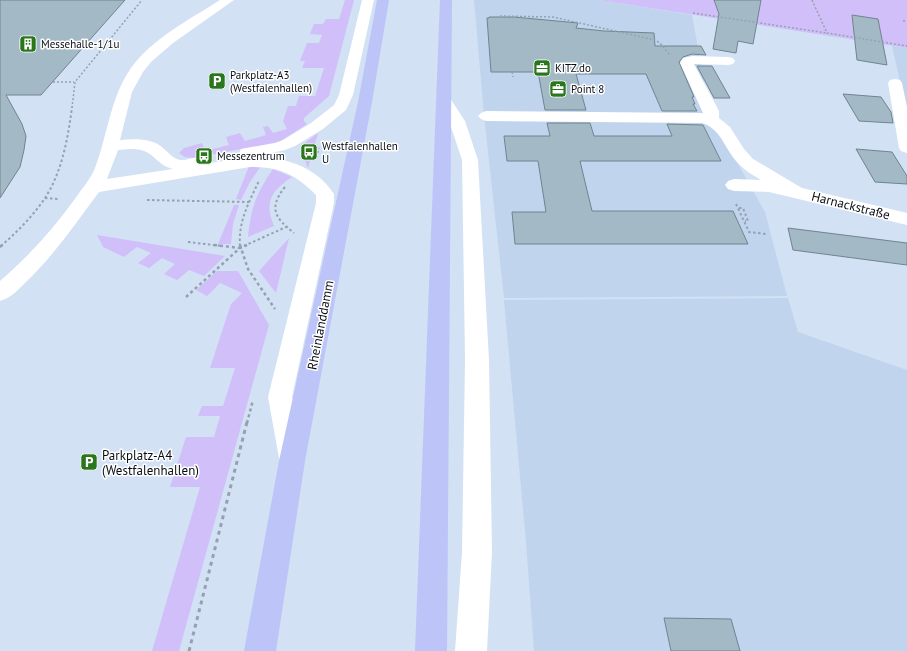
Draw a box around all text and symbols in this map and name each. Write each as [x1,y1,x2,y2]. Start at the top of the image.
building icon: Messehalle-1/1u [18,34,38,54]
place label: Messehalle-1/1u [41,37,119,51]
office icon: KITZ.do [532,58,552,78]
place label: KITZ.do [555,61,591,75]
place label: Parkplatz-A3 (Westfalenhallen) [230,68,312,95]
parking icon: Parkplatz-A3 (Westfalenhallen) [207,71,227,91]
office icon: Point 8 [548,79,568,99]
place label: Point 8 [571,82,604,96]
place label: Westfalenhallen U [322,139,398,166]
bus stop icon: Westfalenhallen U [299,142,319,162]
bus stop icon: Messezentrum [194,146,214,166]
place label: Messezentrum [217,149,285,163]
street label: Harnackstraße [810,188,892,223]
street label: Rheinlanddamm [303,279,338,371]
place label: Parkplatz-A4 (Westfalenhallen) [102,447,199,479]
parking icon: Parkplatz-A4 (Westfalenhallen) [79,452,99,472]

